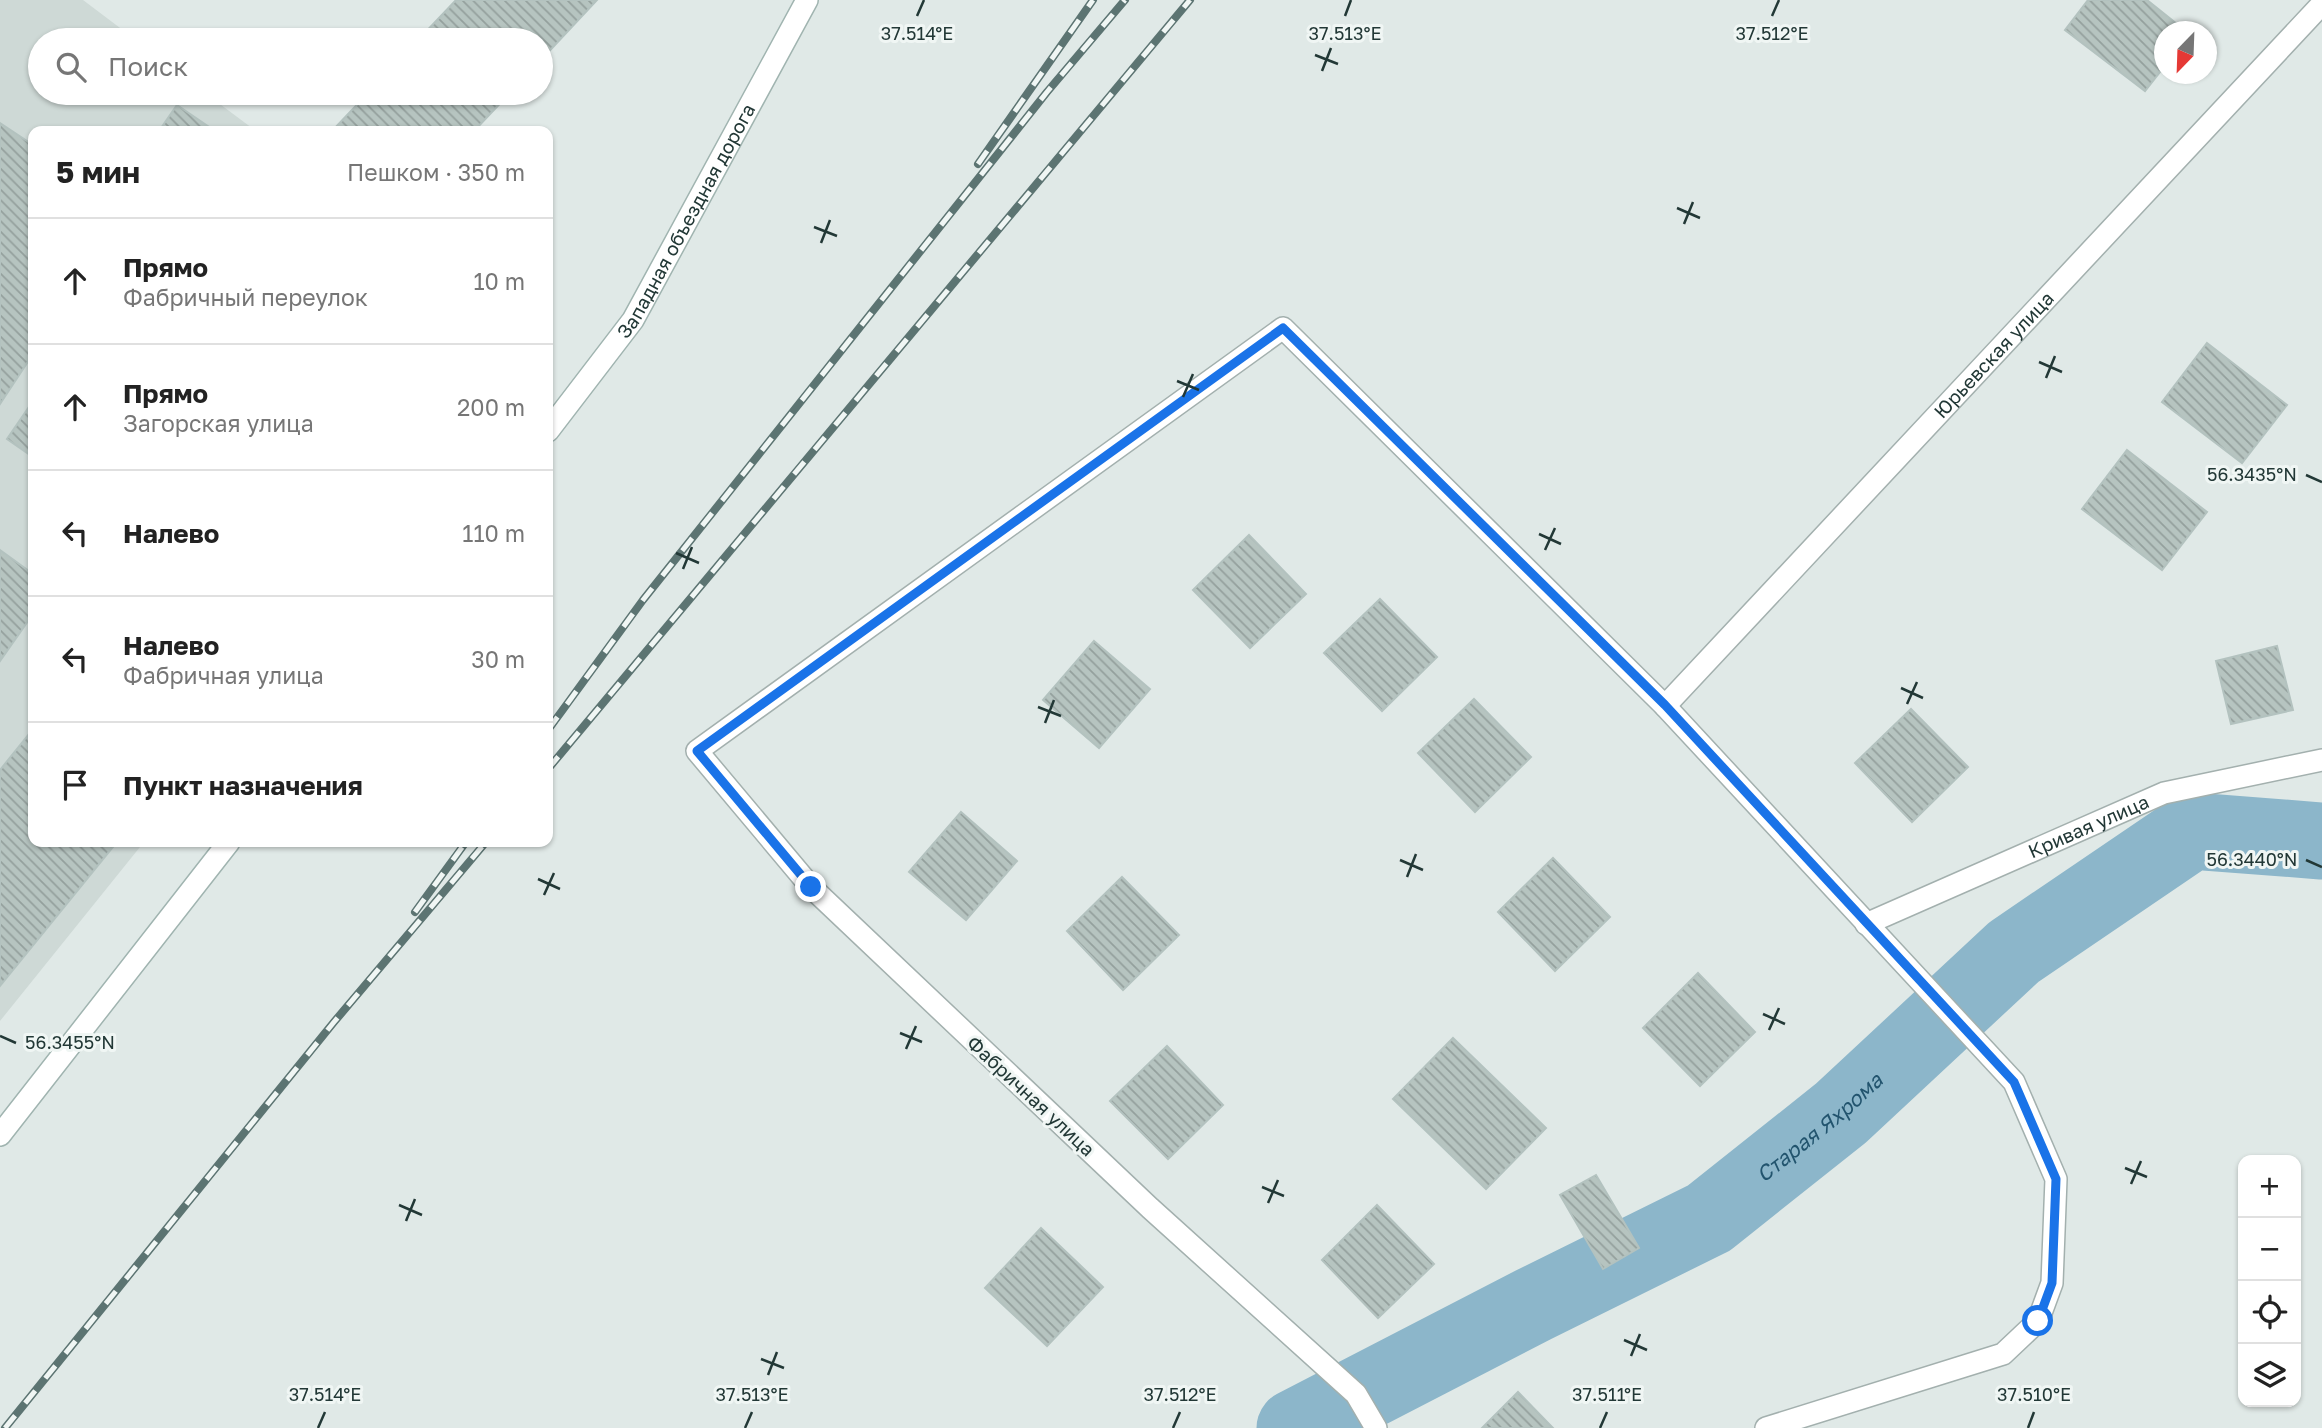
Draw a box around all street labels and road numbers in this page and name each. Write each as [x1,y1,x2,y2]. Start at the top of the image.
street label: Западная объездная дорога [611,100,759,343]
street label: Юрьевская улица [1929,286,2058,423]
street label: Кривая улица [2024,789,2152,862]
street label: Фабричная улица [963,1031,1100,1161]

